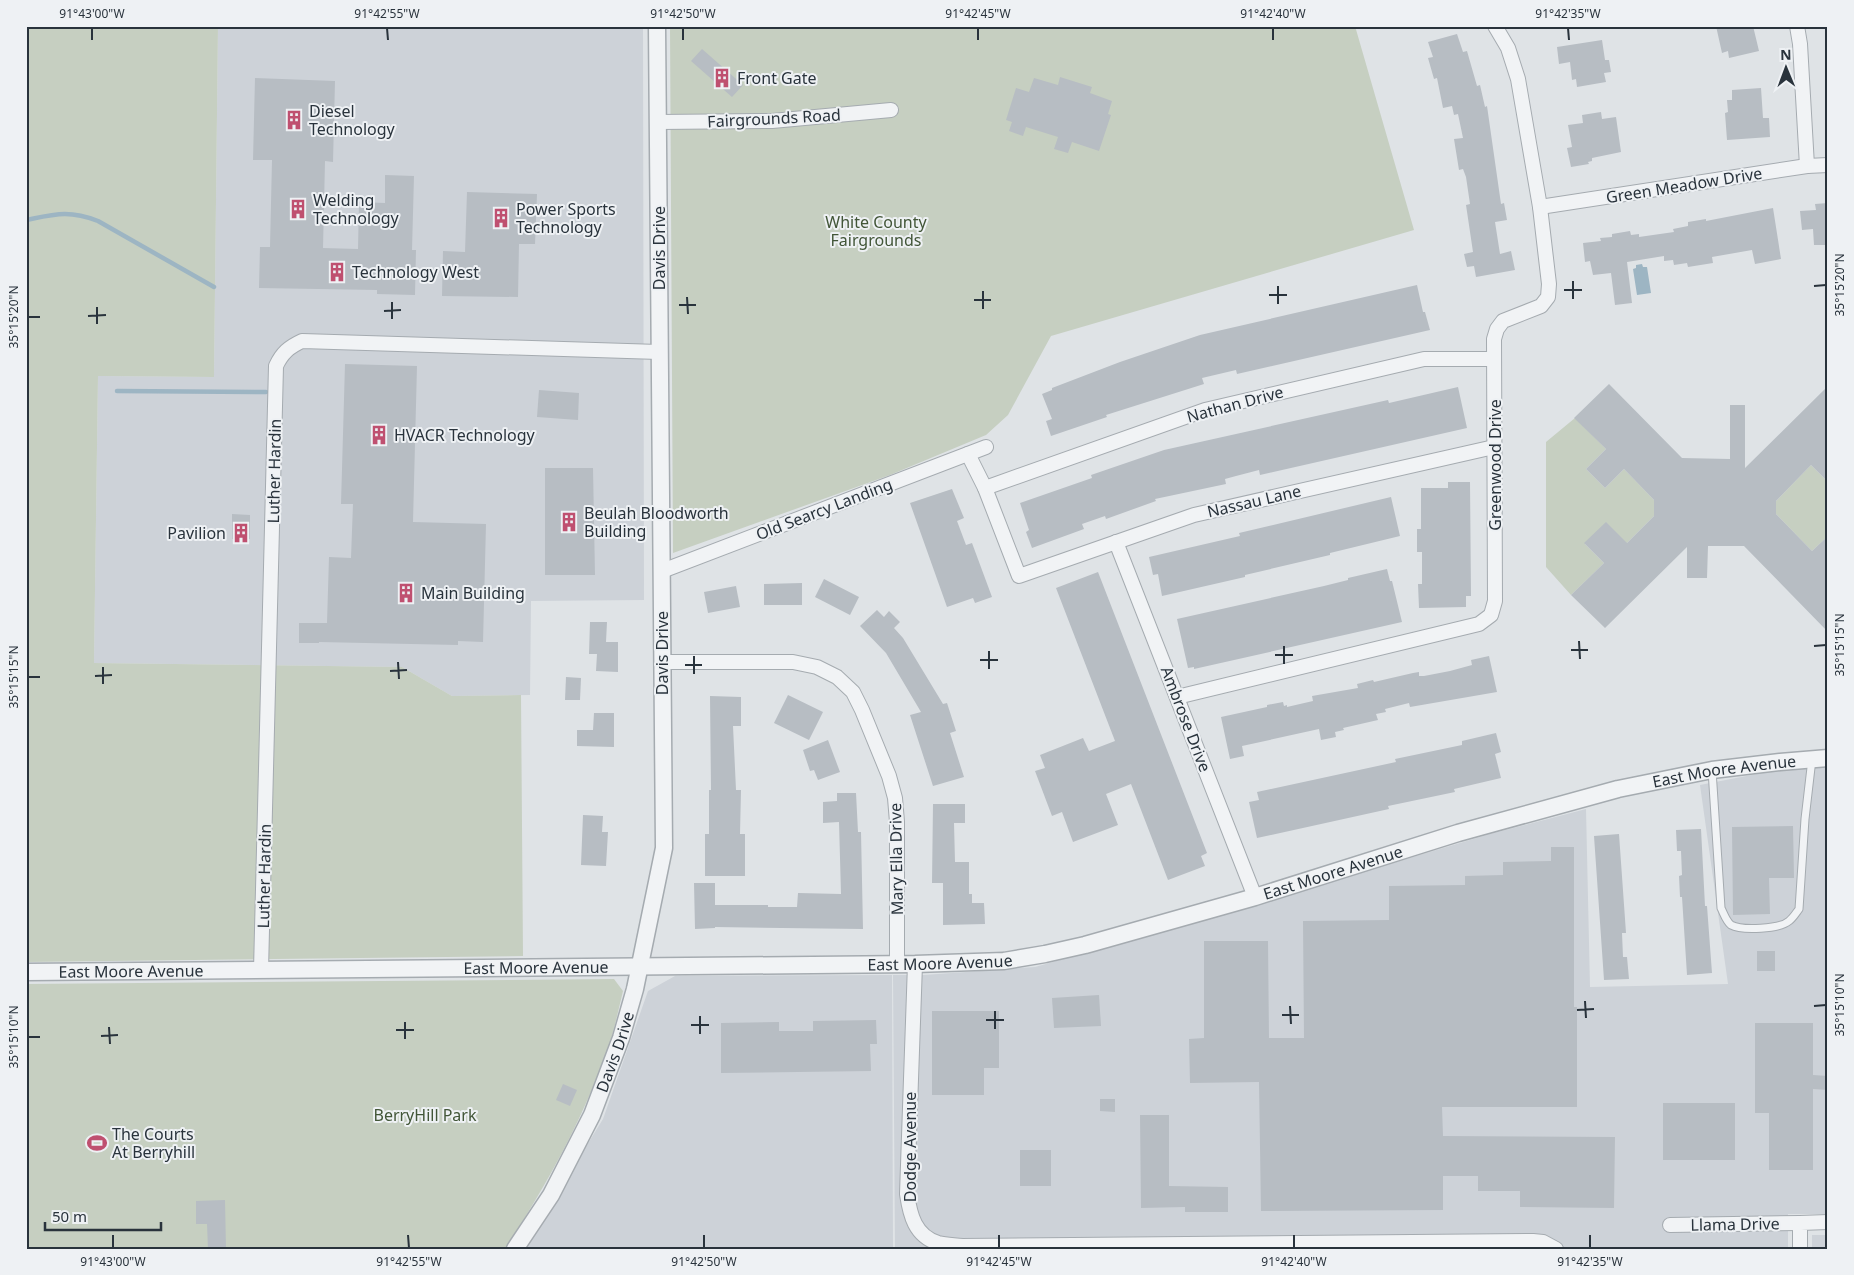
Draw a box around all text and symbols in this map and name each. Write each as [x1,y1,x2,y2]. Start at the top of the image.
text: 91°43'00"W [59,5,125,22]
text: 91°42'55"W [354,5,420,22]
text: 91°42'50"W [650,5,716,22]
text: 91°42'45"W [945,5,1011,22]
text: 91°42'40"W [1240,5,1306,22]
text: 91°42'35"W [1535,5,1601,22]
north arrow [1762,42,1812,92]
text: N [1780,45,1792,64]
building icon: Front Gate [711,67,733,89]
place label: Front Gate [737,67,817,89]
place label: Diesel Technology [309,100,396,140]
street label: Fairgrounds Road [707,104,841,132]
building icon: Diesel Technology [283,109,305,131]
street label: Green Meadow Drive [1604,162,1764,208]
place label: Welding Technology [313,189,400,229]
building icon: Welding Technology [287,198,309,220]
place label: Power Sports Technology [516,198,616,238]
street label: Davis Drive [648,206,670,290]
building icon: Power Sports Technology [490,207,512,229]
park label: White County Fairgrounds [825,211,928,251]
text: 35°15'20"N [1831,253,1848,317]
building icon: Technology West [326,261,348,283]
place label: Technology West [352,261,479,283]
text: 35°15'20"N [5,285,22,349]
street label: Nathan Drive [1184,381,1286,427]
street label: Greenwood Drive [1484,399,1506,531]
street label: Luther Hardin [262,418,286,524]
building icon: HVACR Technology [368,424,390,446]
place label: HVACR Technology [394,424,536,446]
street label: Old Searcy Landing [753,473,895,545]
street label: Nassau Lane [1205,480,1303,522]
place label: Beulah Bloodworth Building [584,502,729,542]
building icon: Beulah Bloodworth Building [558,511,580,533]
place label: Pavilion [167,522,226,544]
building icon: Pavilion [230,522,252,544]
building icon: Main Building [395,582,417,604]
place label: Main Building [421,582,525,604]
street label: Davis Drive [651,611,673,695]
text: 35°15'15"N [1831,613,1848,677]
text: 35°15'15"N [5,645,22,709]
street label: Ambrose Drive [1156,663,1216,775]
street label: East Moore Avenue [1650,750,1797,793]
street label: Mary Ella Drive [884,803,908,915]
street label: Luther Hardin [252,823,276,929]
street label: East Moore Avenue [1260,840,1405,905]
street label: East Moore Avenue [867,949,1014,975]
street label: East Moore Avenue [463,956,609,979]
street label: East Moore Avenue [58,959,204,983]
text: 35°15'10"N [1831,973,1848,1037]
text: 35°15'10"N [5,1005,22,1069]
street label: Davis Drive [591,1009,639,1095]
street label: Dodge Avenue [899,1092,921,1202]
park label: BerryHill Park [373,1104,477,1126]
place label: The Courts At Berryhill [112,1123,195,1163]
sports icon: The Courts At Berryhill [86,1132,108,1154]
scale bar [45,1200,161,1232]
text: 50 m [52,1206,87,1226]
street label: Llama Drive [1690,1212,1780,1236]
text: 91°43'00"W [80,1253,146,1270]
text: 91°42'55"W [376,1253,442,1270]
text: 91°42'50"W [671,1253,737,1270]
text: 91°42'45"W [966,1253,1032,1270]
text: 91°42'40"W [1261,1253,1327,1270]
text: 91°42'35"W [1557,1253,1623,1270]

